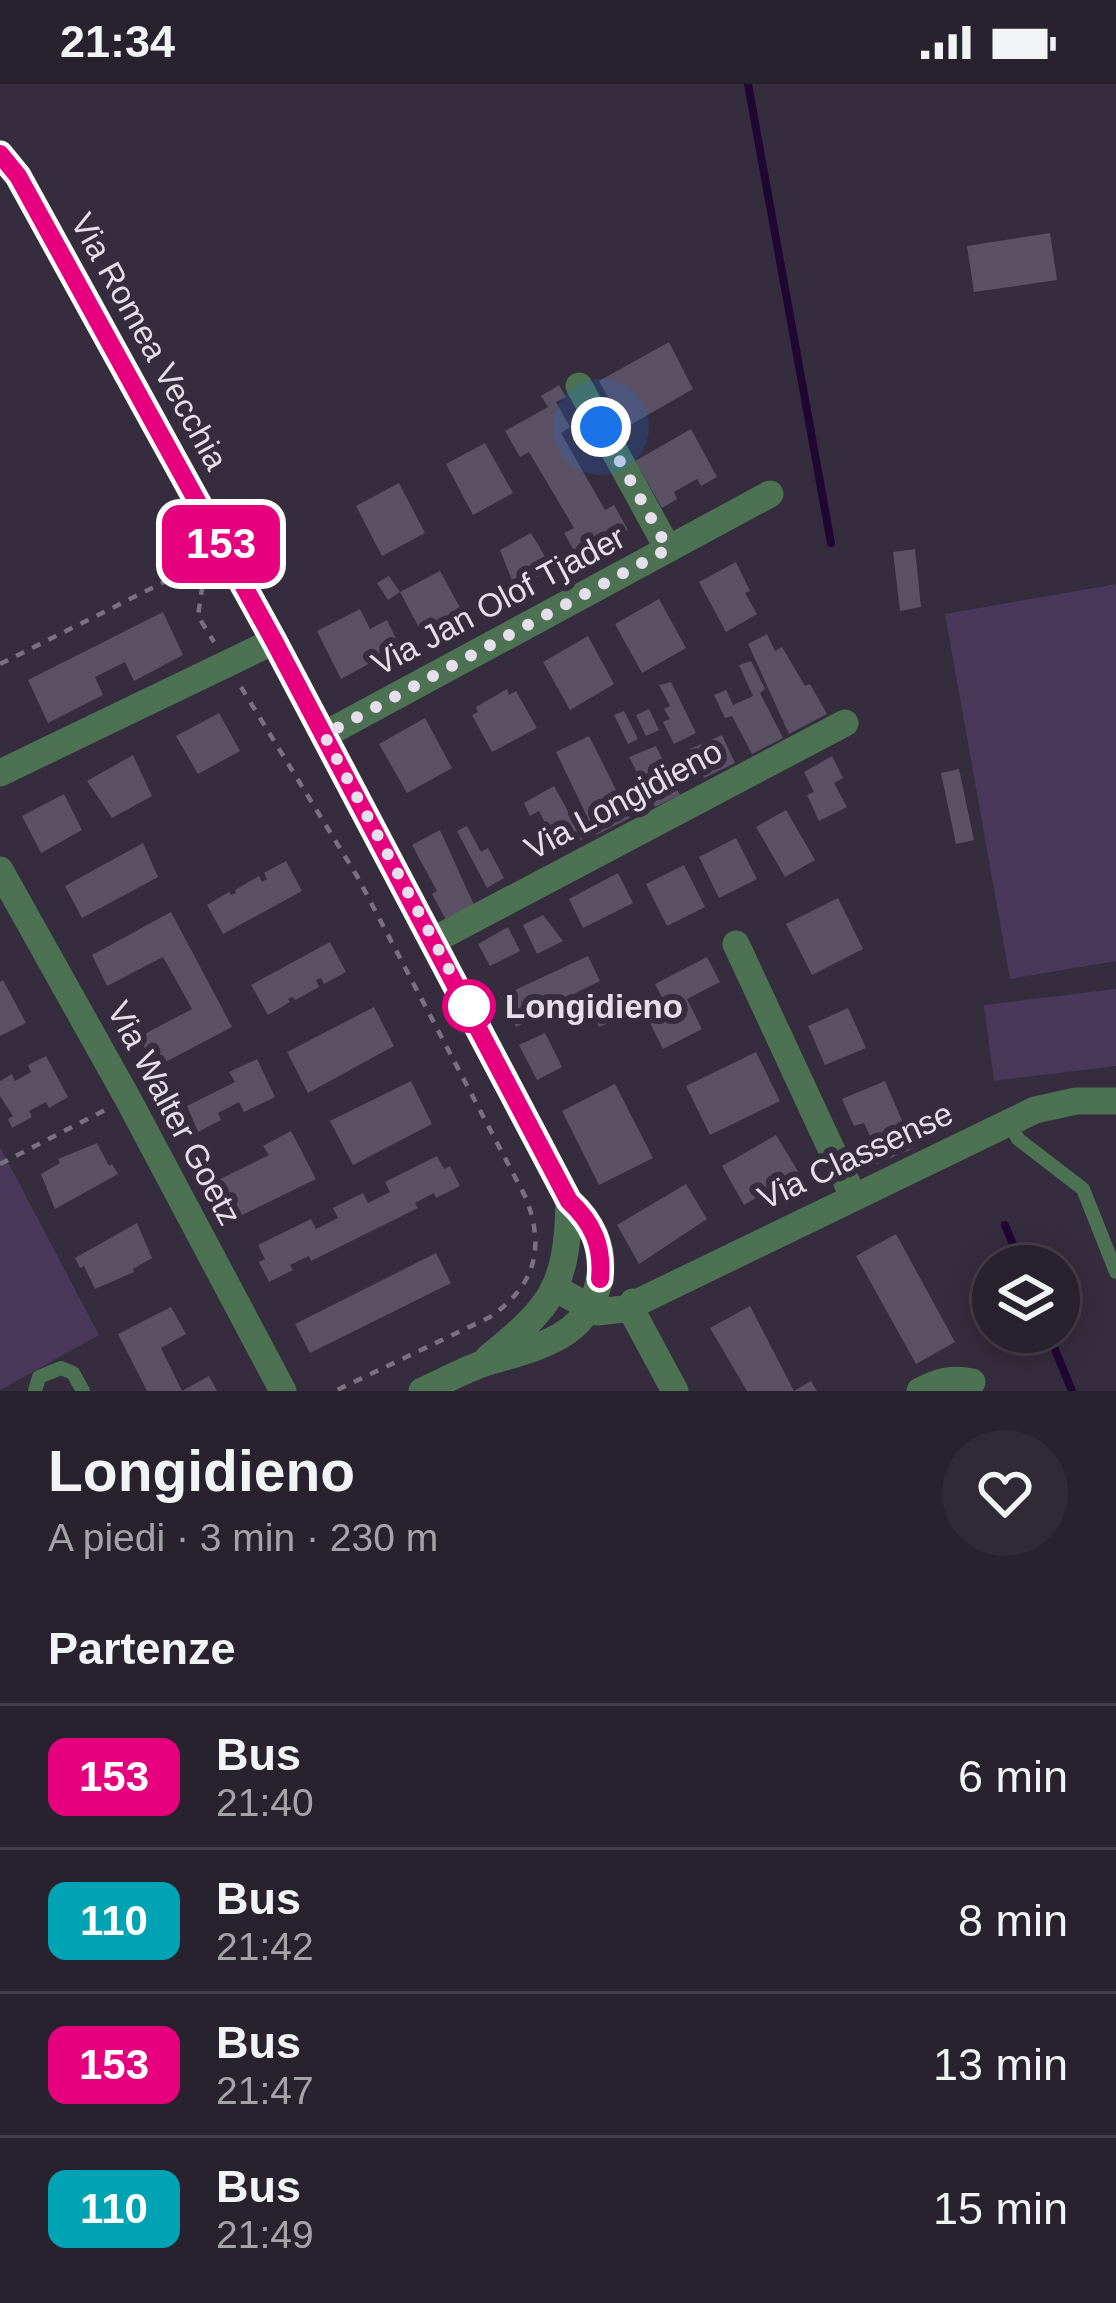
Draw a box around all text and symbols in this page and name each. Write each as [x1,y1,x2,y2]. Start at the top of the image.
text: 21:34 [60,16,175,67]
street label: Via Romea Vecchia [64,207,236,476]
your location [571,397,631,457]
line badge: 153 [152,505,290,583]
street label: Via Jan Olof Tjader [365,518,631,683]
text: 153 [186,520,256,567]
street label: Via Longidieno [518,732,728,867]
marker: Longidieno [444,981,494,1031]
place label: Longidieno [505,988,683,1025]
street label: Via Walter Goetz [100,995,249,1231]
street label: Via Classense [752,1094,958,1217]
map controls [972,1245,1080,1353]
button: layers [972,1245,1080,1353]
button: heart [942,1430,1068,1556]
text: Longidieno [48,1439,355,1503]
text: A piedi · 3 min · 230 m [48,1516,438,1559]
text: Partenze [48,1623,236,1674]
text: Bus [216,1729,301,1780]
text: 6 min [958,1751,1068,1802]
text: 153 [79,1753,149,1800]
text: 21:40 [216,1781,314,1824]
text: Bus [216,1873,301,1924]
text: 8 min [958,1895,1068,1946]
text: 110 [80,1897,148,1944]
text: 21:42 [216,1925,314,1968]
text: Bus [216,2017,301,2068]
text: 13 min [933,2039,1068,2090]
text: 153 [79,2041,149,2088]
text: 21:47 [216,2069,314,2112]
text: Bus [216,2161,301,2212]
text: 15 min [933,2183,1068,2234]
text: 110 [80,2185,148,2232]
text: 21:49 [216,2213,314,2256]

